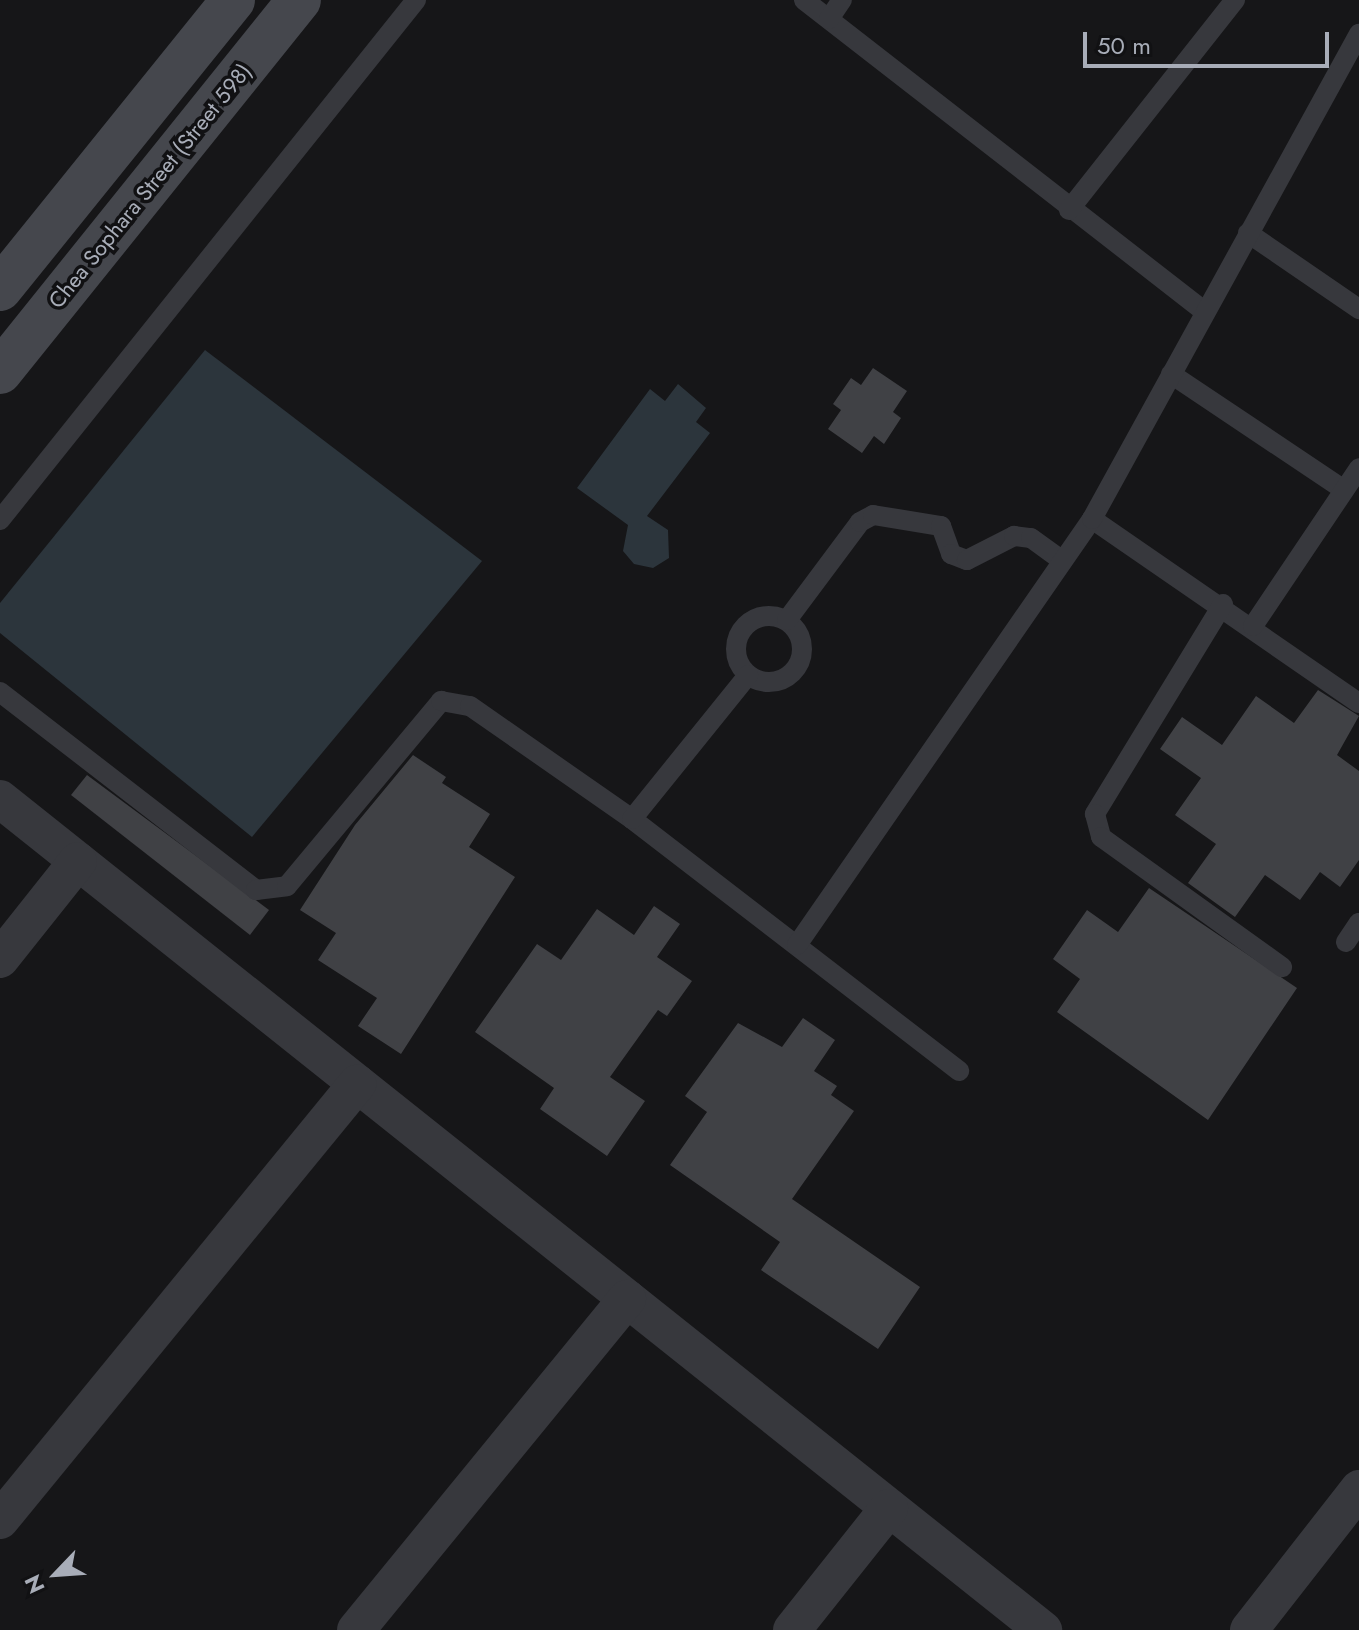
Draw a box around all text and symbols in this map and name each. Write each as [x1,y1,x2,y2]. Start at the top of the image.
scale bar [1087,16,1333,66]
text: 50 m [1097,28,1151,63]
street label: Chea Sophara Street (Street 598) [43,58,257,314]
north arrow [16,1534,96,1614]
text: N [16,1569,52,1599]

